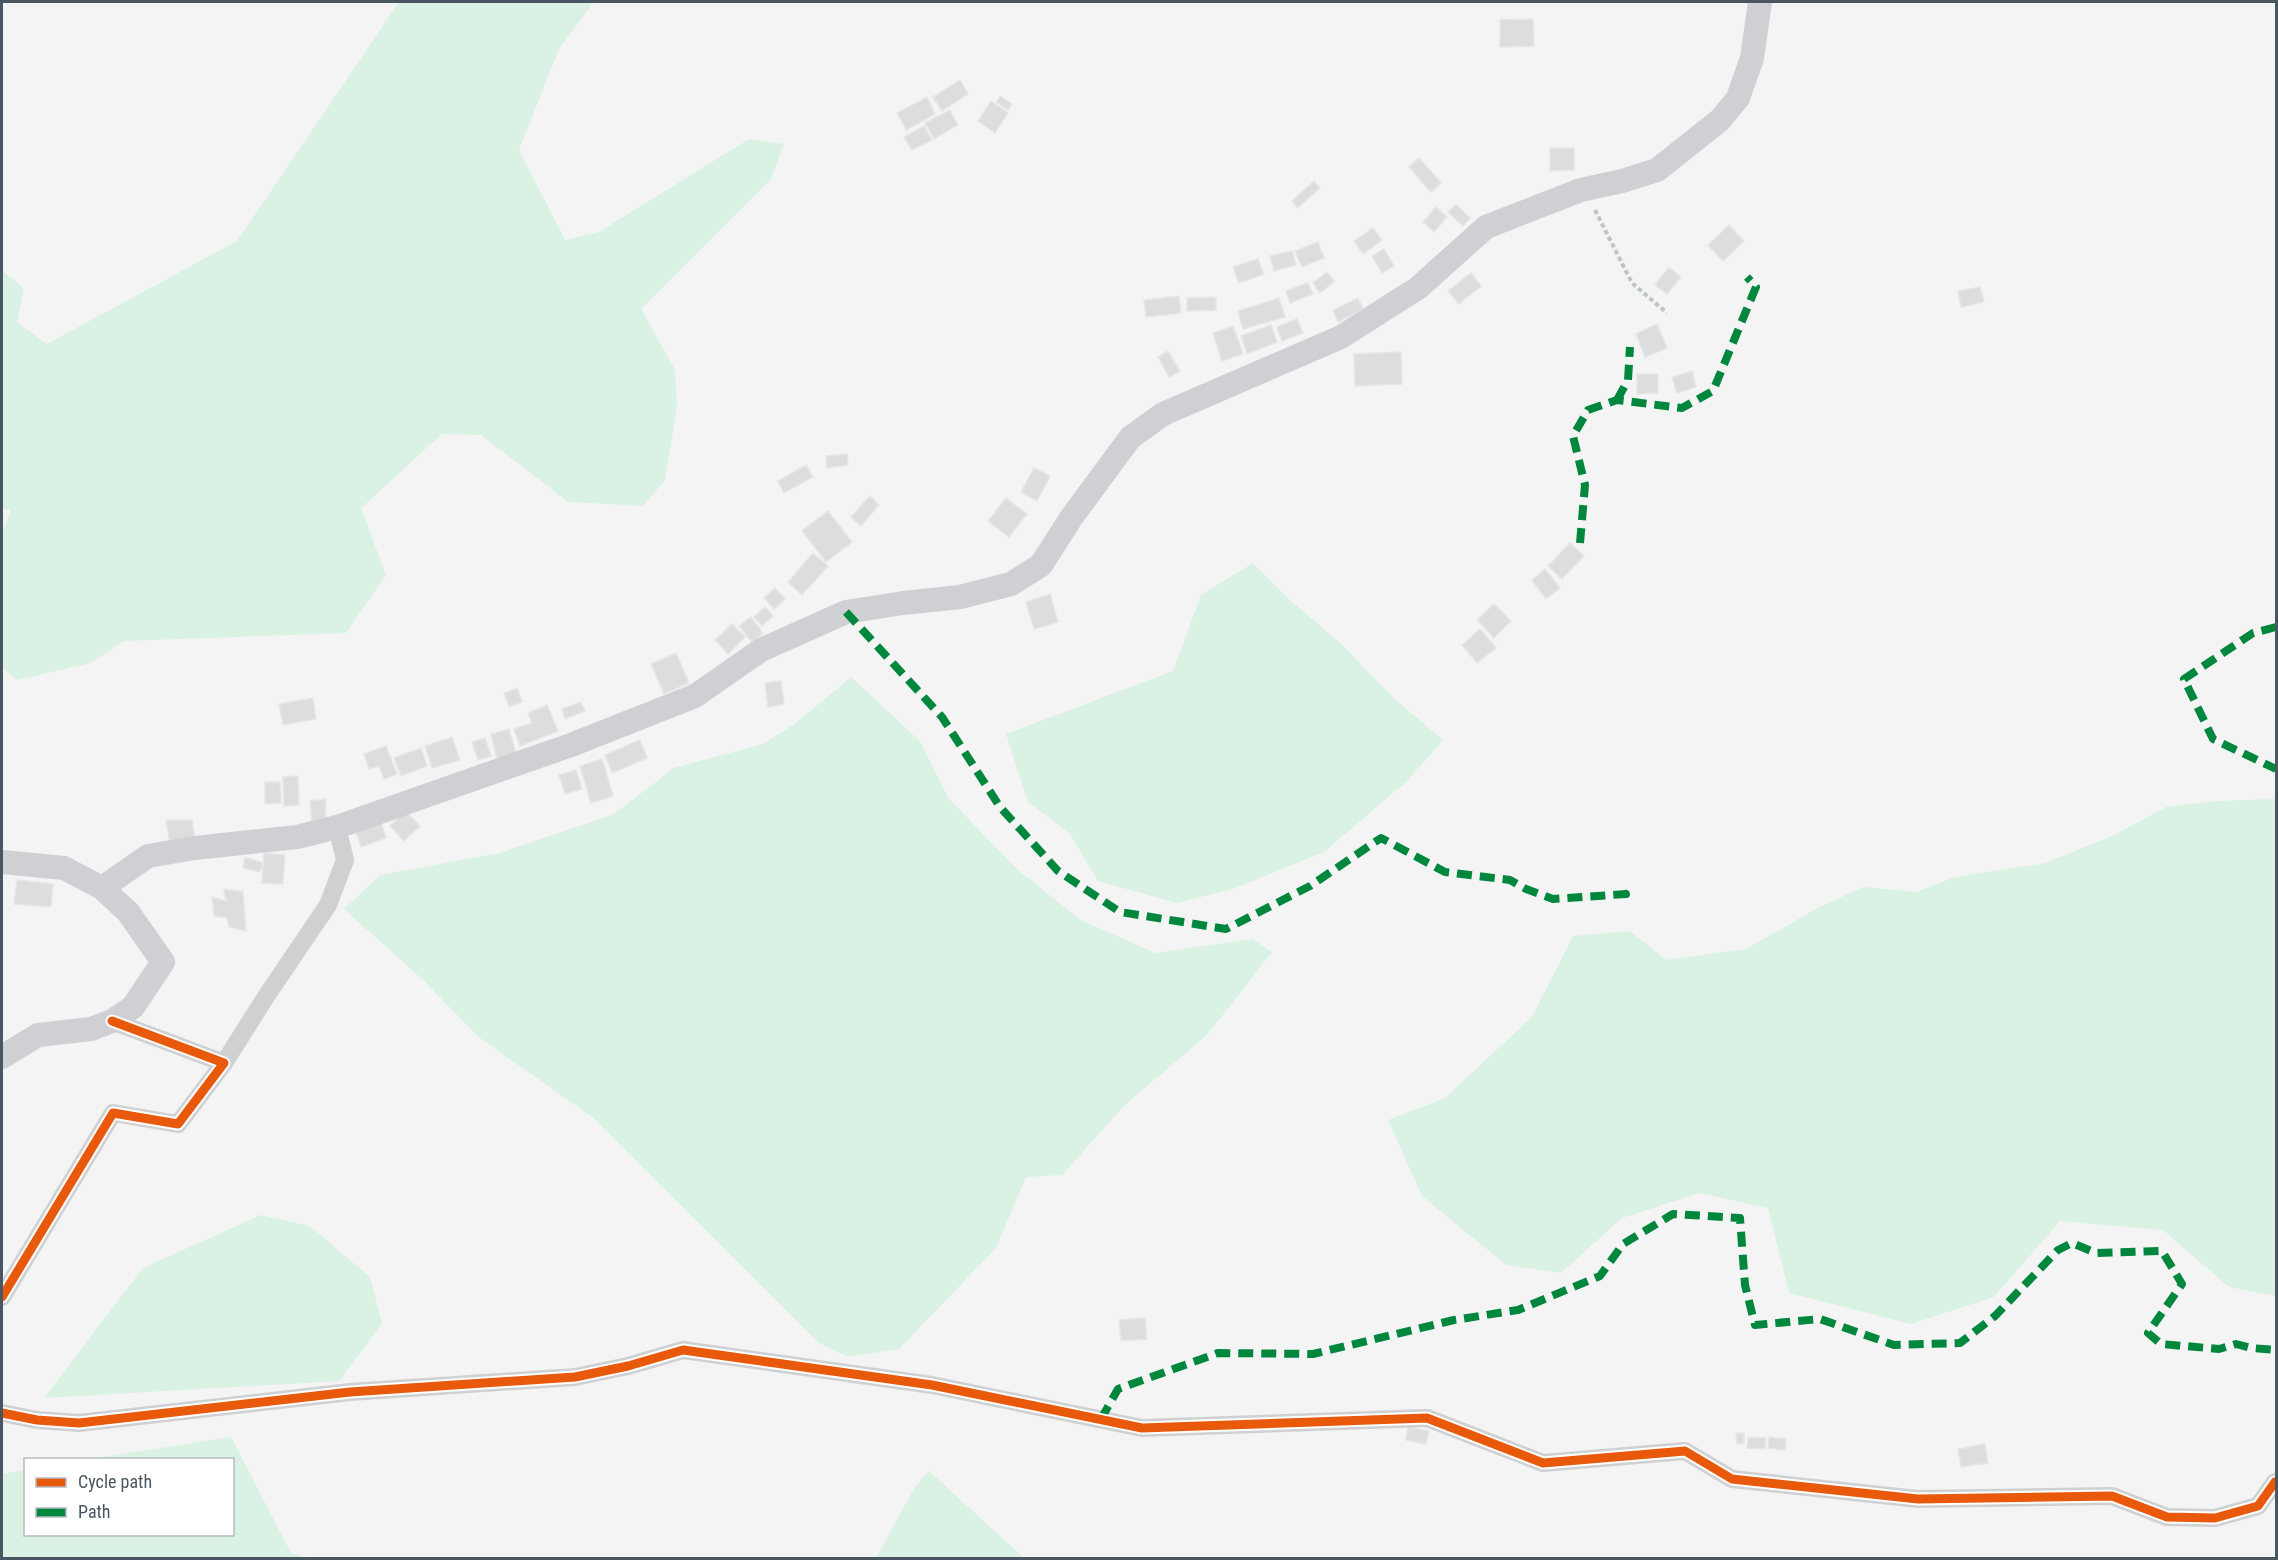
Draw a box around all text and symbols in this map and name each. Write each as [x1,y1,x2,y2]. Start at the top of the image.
legend [24,1458,234,1536]
text: Cycle path [78,1471,152,1492]
text: Path [78,1501,111,1522]

